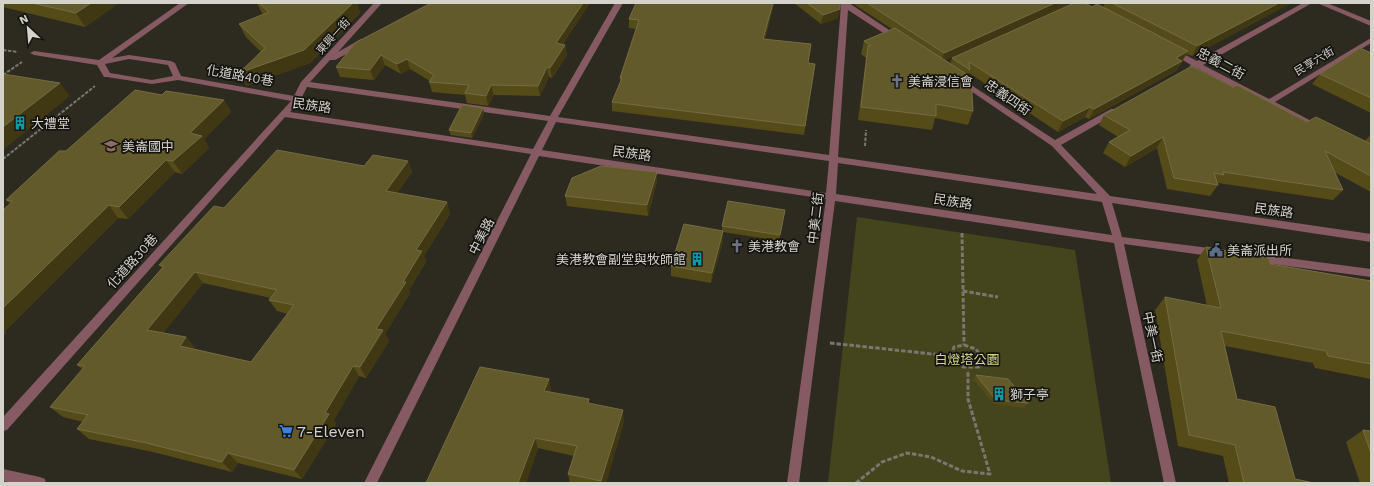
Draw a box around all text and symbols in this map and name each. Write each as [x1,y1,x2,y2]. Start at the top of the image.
north arrow [8,8,48,48]
text: N [17,12,30,27]
street label: 東興一街 [314,16,353,57]
street label: 忠義二街 [1194,45,1247,82]
street label: 民享六街 [1292,45,1336,78]
street label: 化道路40巷 [205,62,275,89]
church icon: 美崙浸信會 [889,73,905,89]
place label: 美崙浸信會 [908,74,973,89]
street label: 忠義四街 [982,77,1033,118]
street label: 民族路 [292,95,332,116]
building icon: 大禮堂 [12,115,28,131]
place label: 大禮堂 [31,116,70,131]
school or university icon: 美崙國中 [103,138,119,154]
place label: 美崙國中 [122,139,174,154]
street label: 民族路 [612,143,652,164]
street label: 中美二街 [805,191,826,245]
street label: 民族路 [932,191,973,212]
street label: 民族路 [1254,200,1294,221]
street label: 中美路 [466,215,497,257]
street label: 化道路30巷 [104,231,161,291]
church icon: 美港教會 [729,238,745,254]
place label: 美港教會 [748,239,800,254]
public building icon: 美崙派出所 [1208,242,1224,258]
place label: 美崙派出所 [1227,243,1292,258]
building icon: 美港教會副堂與牧師館 [689,251,705,267]
place label: 美港教會副堂與牧師館 [556,252,686,267]
street label: 中美一街 [1140,310,1165,364]
park label: 白燈塔公園 [934,352,1000,367]
building icon: 獅子亭 [991,386,1007,402]
place label: 獅子亭 [1010,387,1049,402]
place label: 7-Eleven [297,422,365,441]
supermarket icon: 7-Eleven [278,423,294,439]

